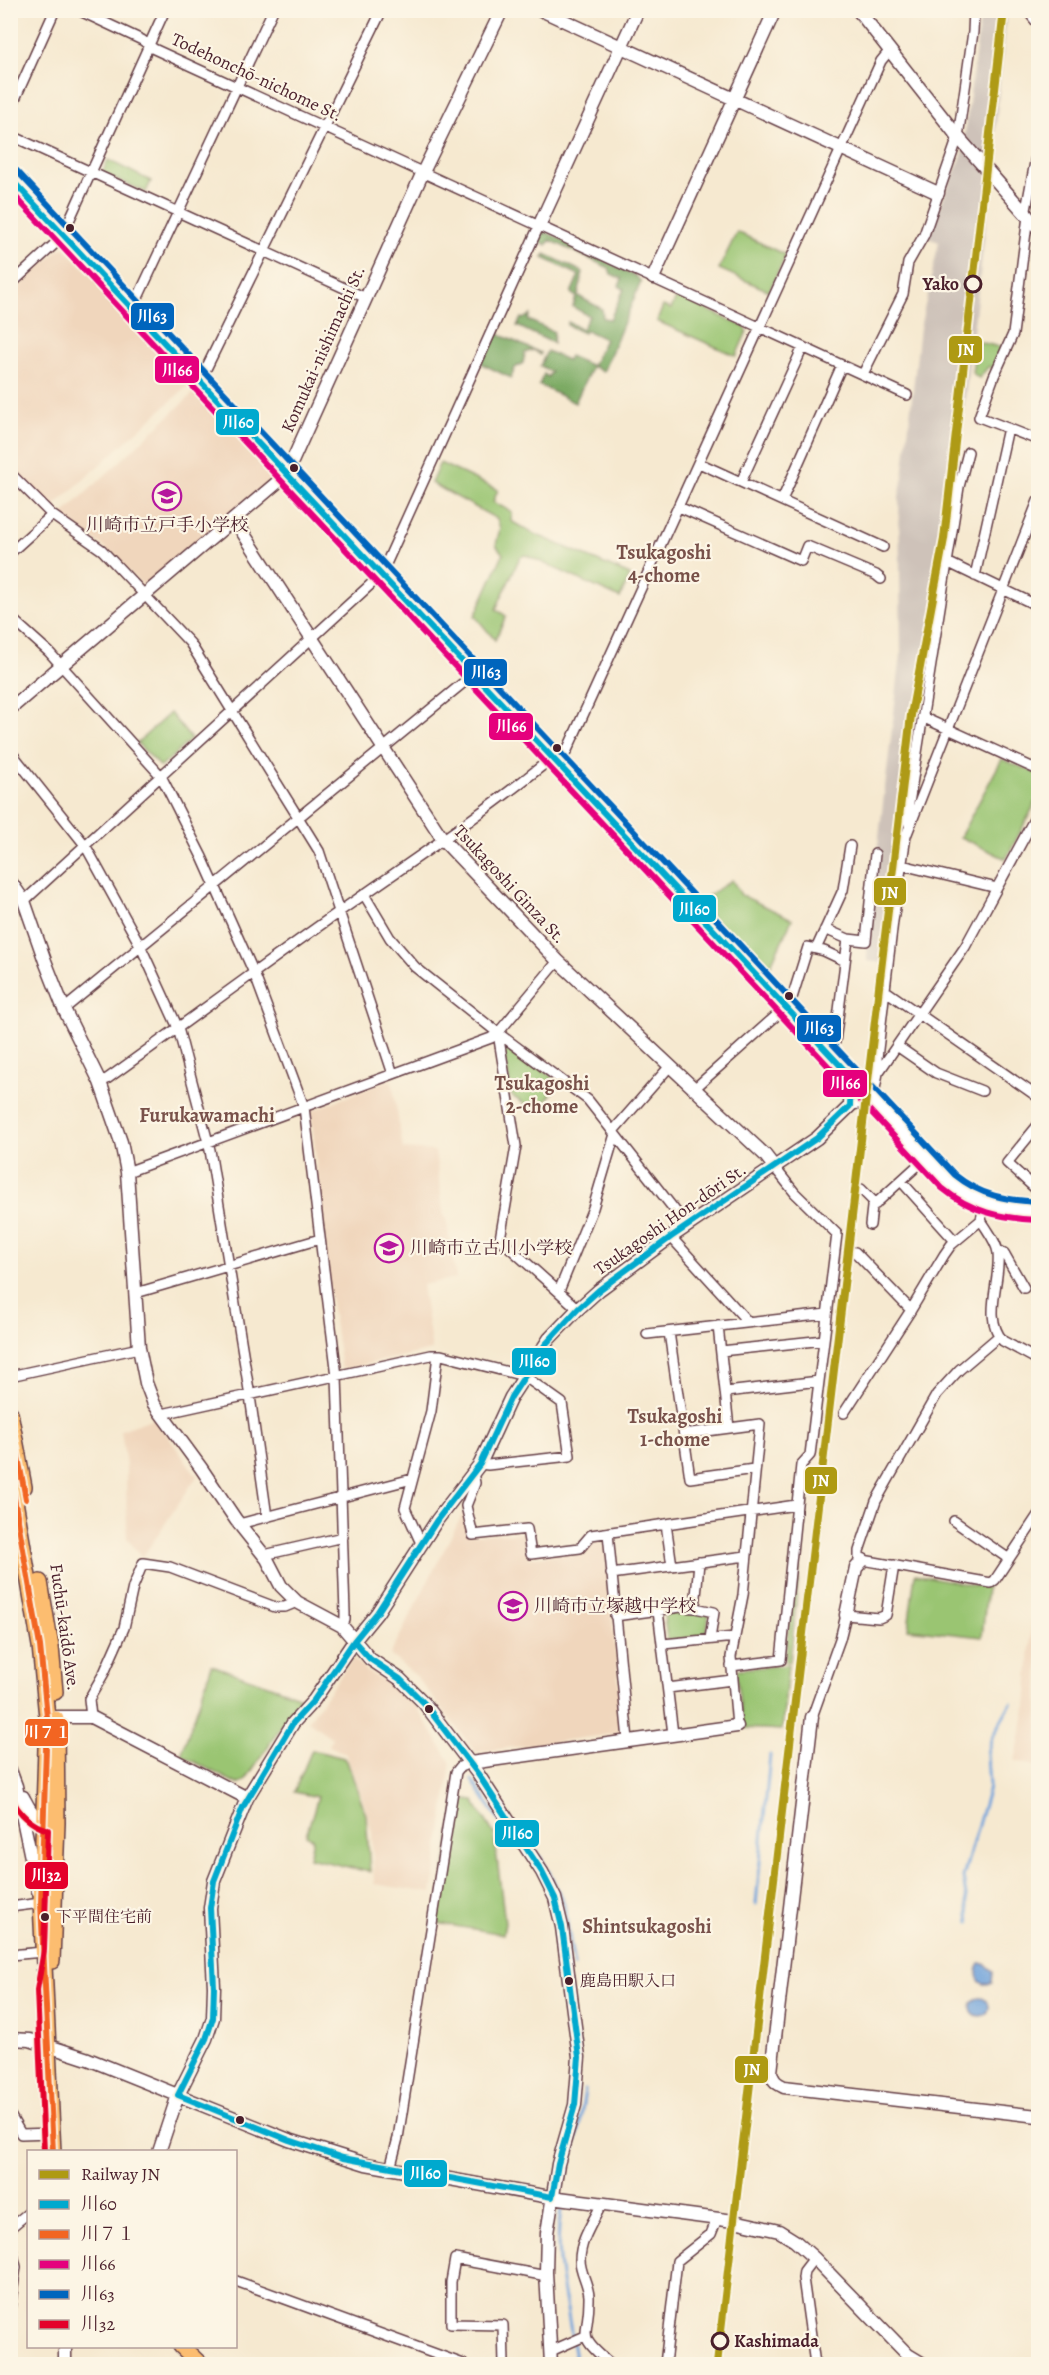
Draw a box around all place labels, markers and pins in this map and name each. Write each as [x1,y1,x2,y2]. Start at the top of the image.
unlabelled marker [64,222,76,234]
place label: Yako [921,272,959,296]
marker: Yako [964,275,982,293]
unlabelled marker [288,462,300,474]
school or university icon: 川崎市立戸手小学校 [151,480,183,512]
place label: 川崎市立戸手小学校 [86,513,248,537]
unlabelled marker [551,742,563,754]
unlabelled marker [783,990,795,1002]
school or university icon: 川崎市立古川小学校 [373,1232,405,1264]
place label: 川崎市立古川小学校 [410,1236,572,1260]
school or university icon: 川崎市立塚越中学校 [497,1590,529,1622]
place label: 川崎市立塚越中学校 [534,1594,696,1618]
unlabelled marker [423,1703,435,1715]
place label: 下平間住宅前 [56,1906,152,1928]
marker: 下平間住宅前 [39,1911,51,1923]
place label: 鹿島田駅入口 [580,1970,676,1992]
marker: 鹿島田駅入口 [563,1975,575,1987]
unlabelled marker [234,2114,246,2126]
place label: Kashimada [734,2329,819,2353]
marker: Kashimada [711,2332,729,2350]

